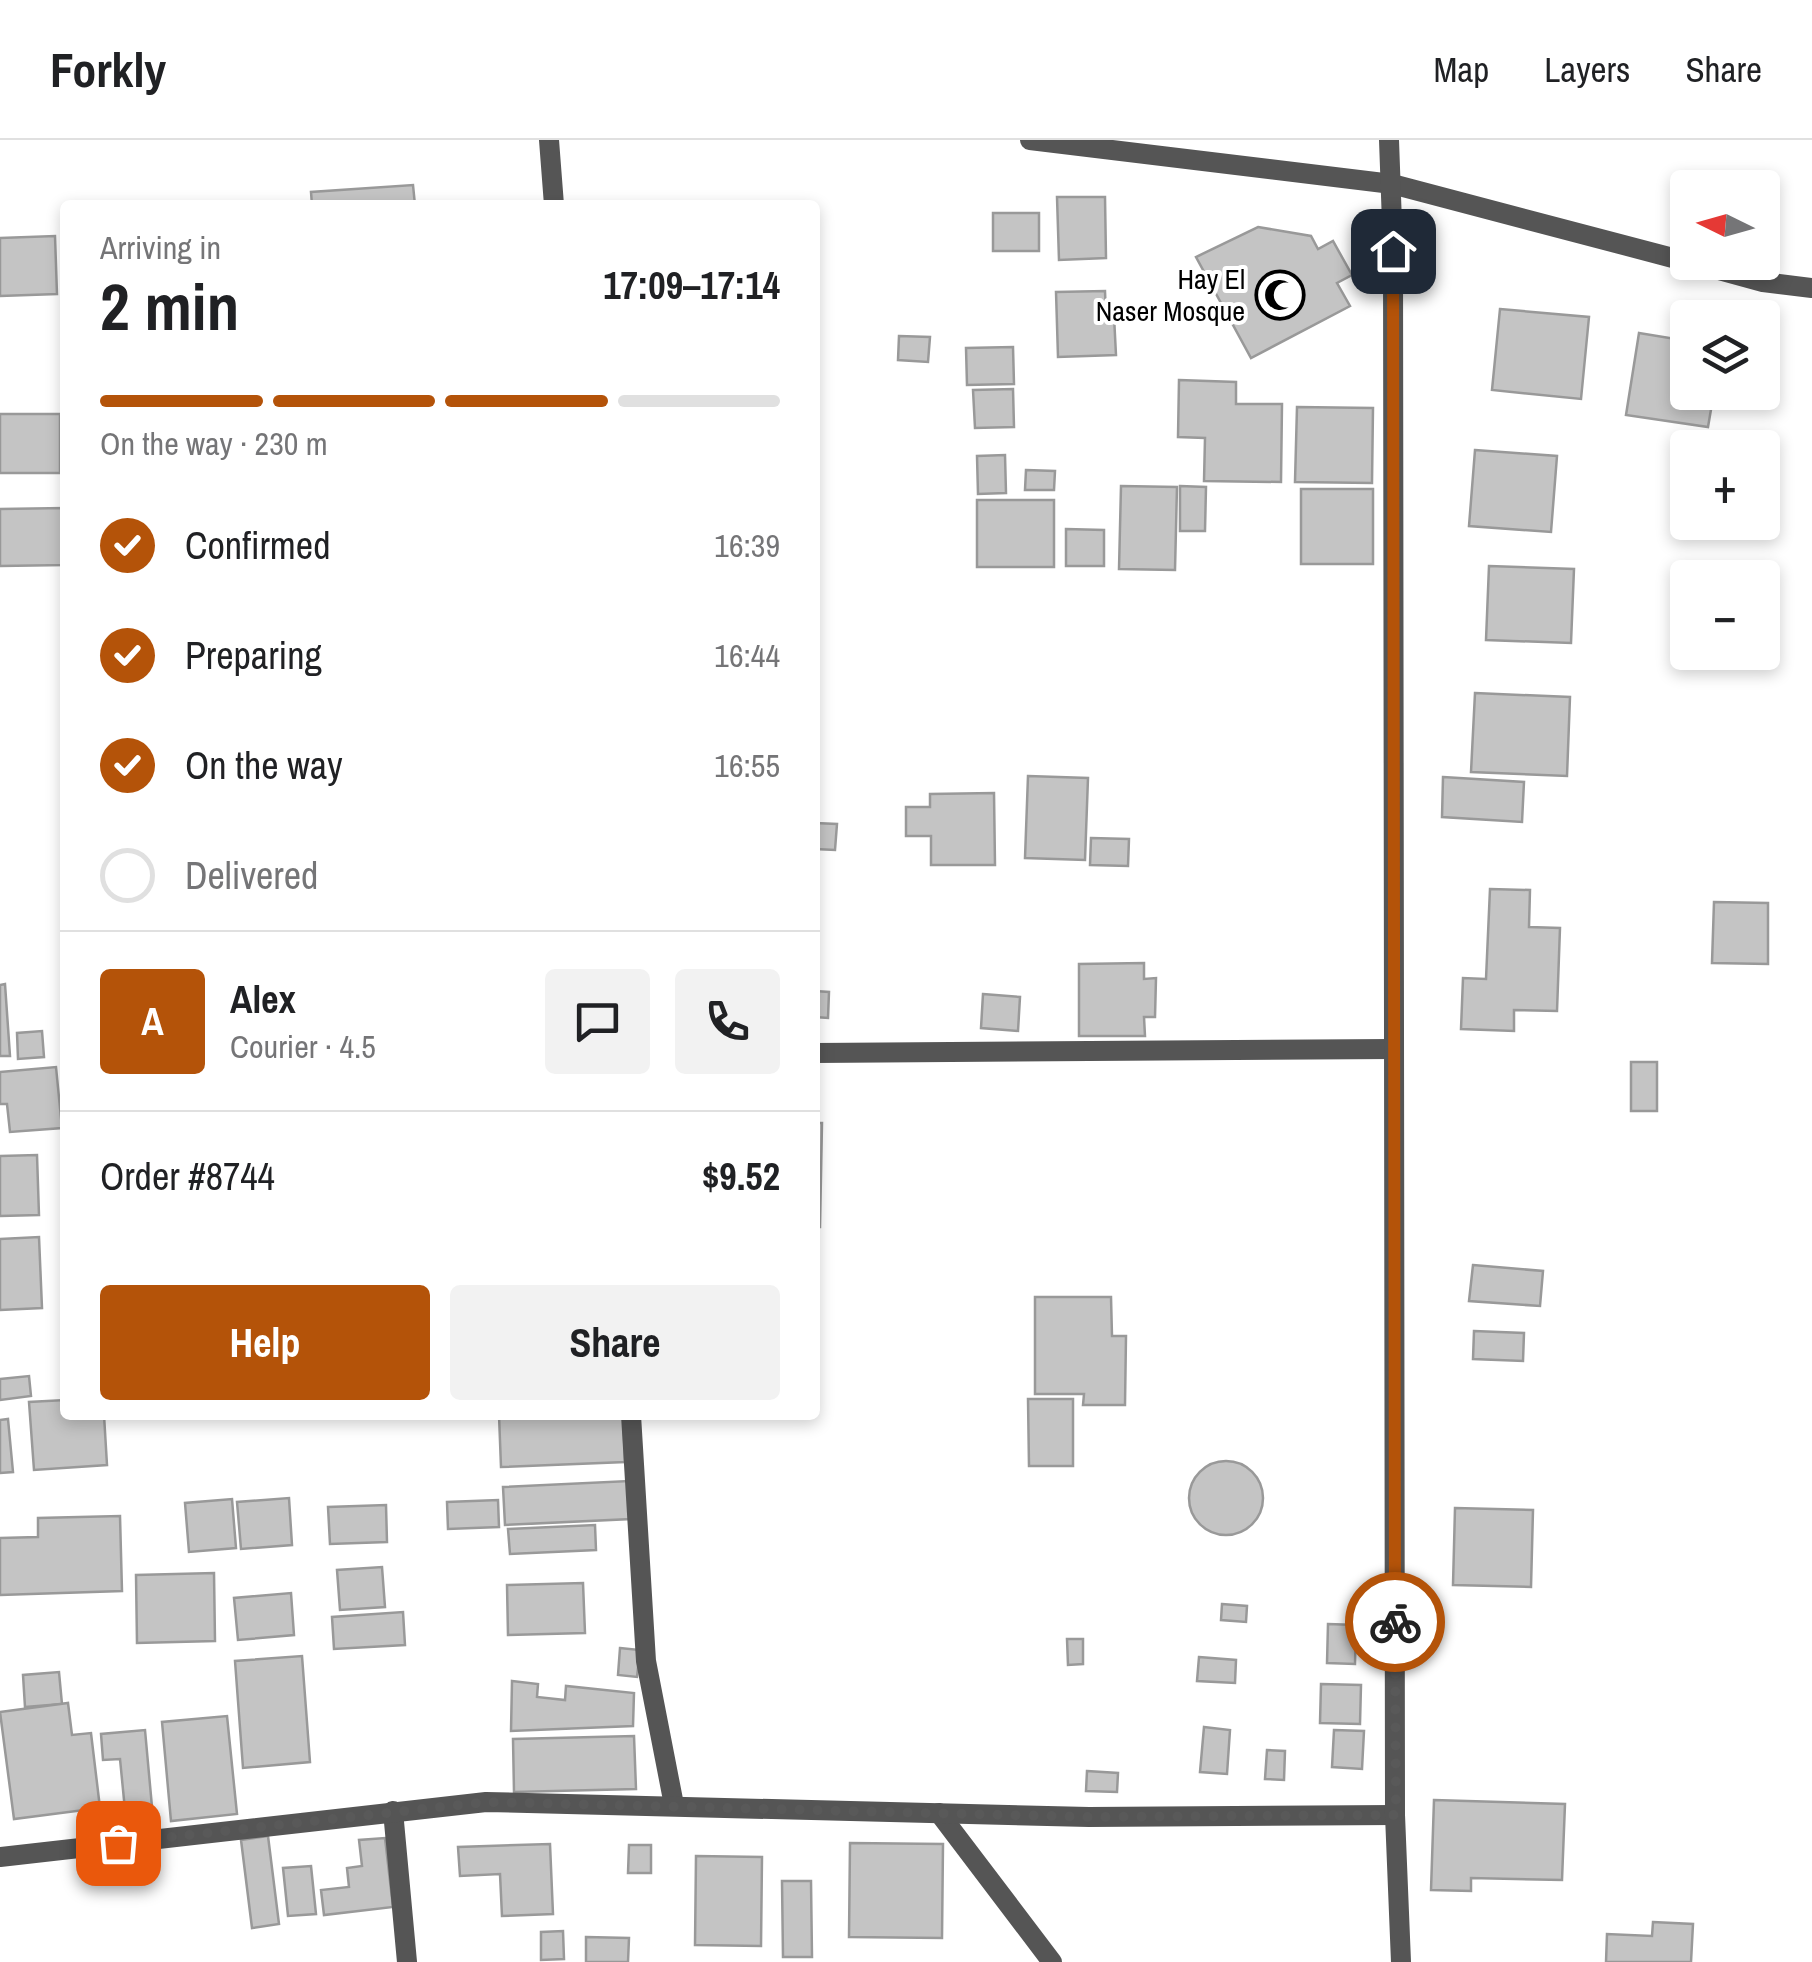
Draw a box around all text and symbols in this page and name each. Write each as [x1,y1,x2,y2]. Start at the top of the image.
text: Forkly [50,37,166,102]
text: Map [1433,46,1489,93]
text: Layers [1544,46,1630,93]
text: Share [1685,46,1762,93]
north arrow [1670,170,1780,280]
map controls [1670,170,1780,670]
pin [1351,209,1436,294]
icon: home [1366,224,1421,279]
text: Arriving in [100,226,221,269]
text: 17:09–17:14 [603,260,780,311]
place label: Hay El Naser Mosque [1096,260,1245,330]
text: 2 min [100,263,239,350]
mosque icon: Hay El Naser Mosque [1254,269,1306,321]
button: layers [1670,300,1780,410]
text: On the way · 230 m [100,422,328,465]
button: + [1670,430,1780,540]
icon: check [100,518,155,573]
text: Confirmed [185,520,330,571]
text: 16:39 [714,524,780,567]
button: − [1670,560,1780,670]
icon: check [100,628,155,683]
text: Preparing [185,630,322,681]
text: 16:44 [714,634,780,677]
icon: check [100,738,155,793]
text: On the way [185,740,343,791]
text: 16:55 [714,744,780,787]
text: Delivered [185,850,318,901]
button: chat [545,969,650,1074]
button: phone [675,969,780,1074]
text: Alex [230,974,296,1025]
text: A [141,996,164,1047]
text: Courier · 4.5 [230,1025,376,1068]
text: Order #8744 [100,1151,275,1202]
text: $9.52 [702,1151,780,1202]
button: Help [100,1285,430,1400]
button: Share [450,1285,780,1400]
courier [1345,1572,1445,1672]
icon: bike [1368,1595,1423,1650]
pin [76,1801,161,1886]
icon: bag [91,1816,146,1871]

